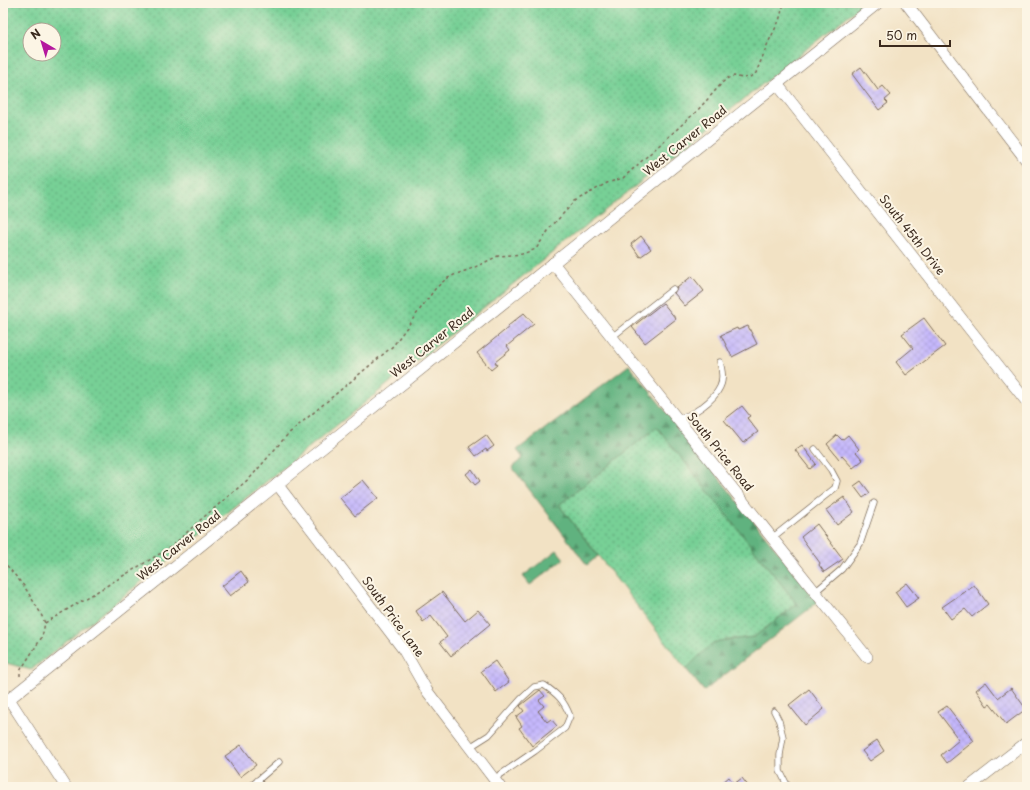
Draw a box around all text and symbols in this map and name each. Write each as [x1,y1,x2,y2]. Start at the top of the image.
north arrow [22,22,62,62]
scale bar [880,22,950,48]
text: N [27,24,44,43]
text: 50 m [886,26,917,44]
street label: West Carver Road [639,101,730,180]
street label: South 45th Drive [876,190,950,278]
street label: West Carver Road [386,303,477,382]
street label: South Price Road [683,408,758,495]
street label: West Carver Road [133,506,224,585]
street label: South Price Lane [358,572,430,661]

